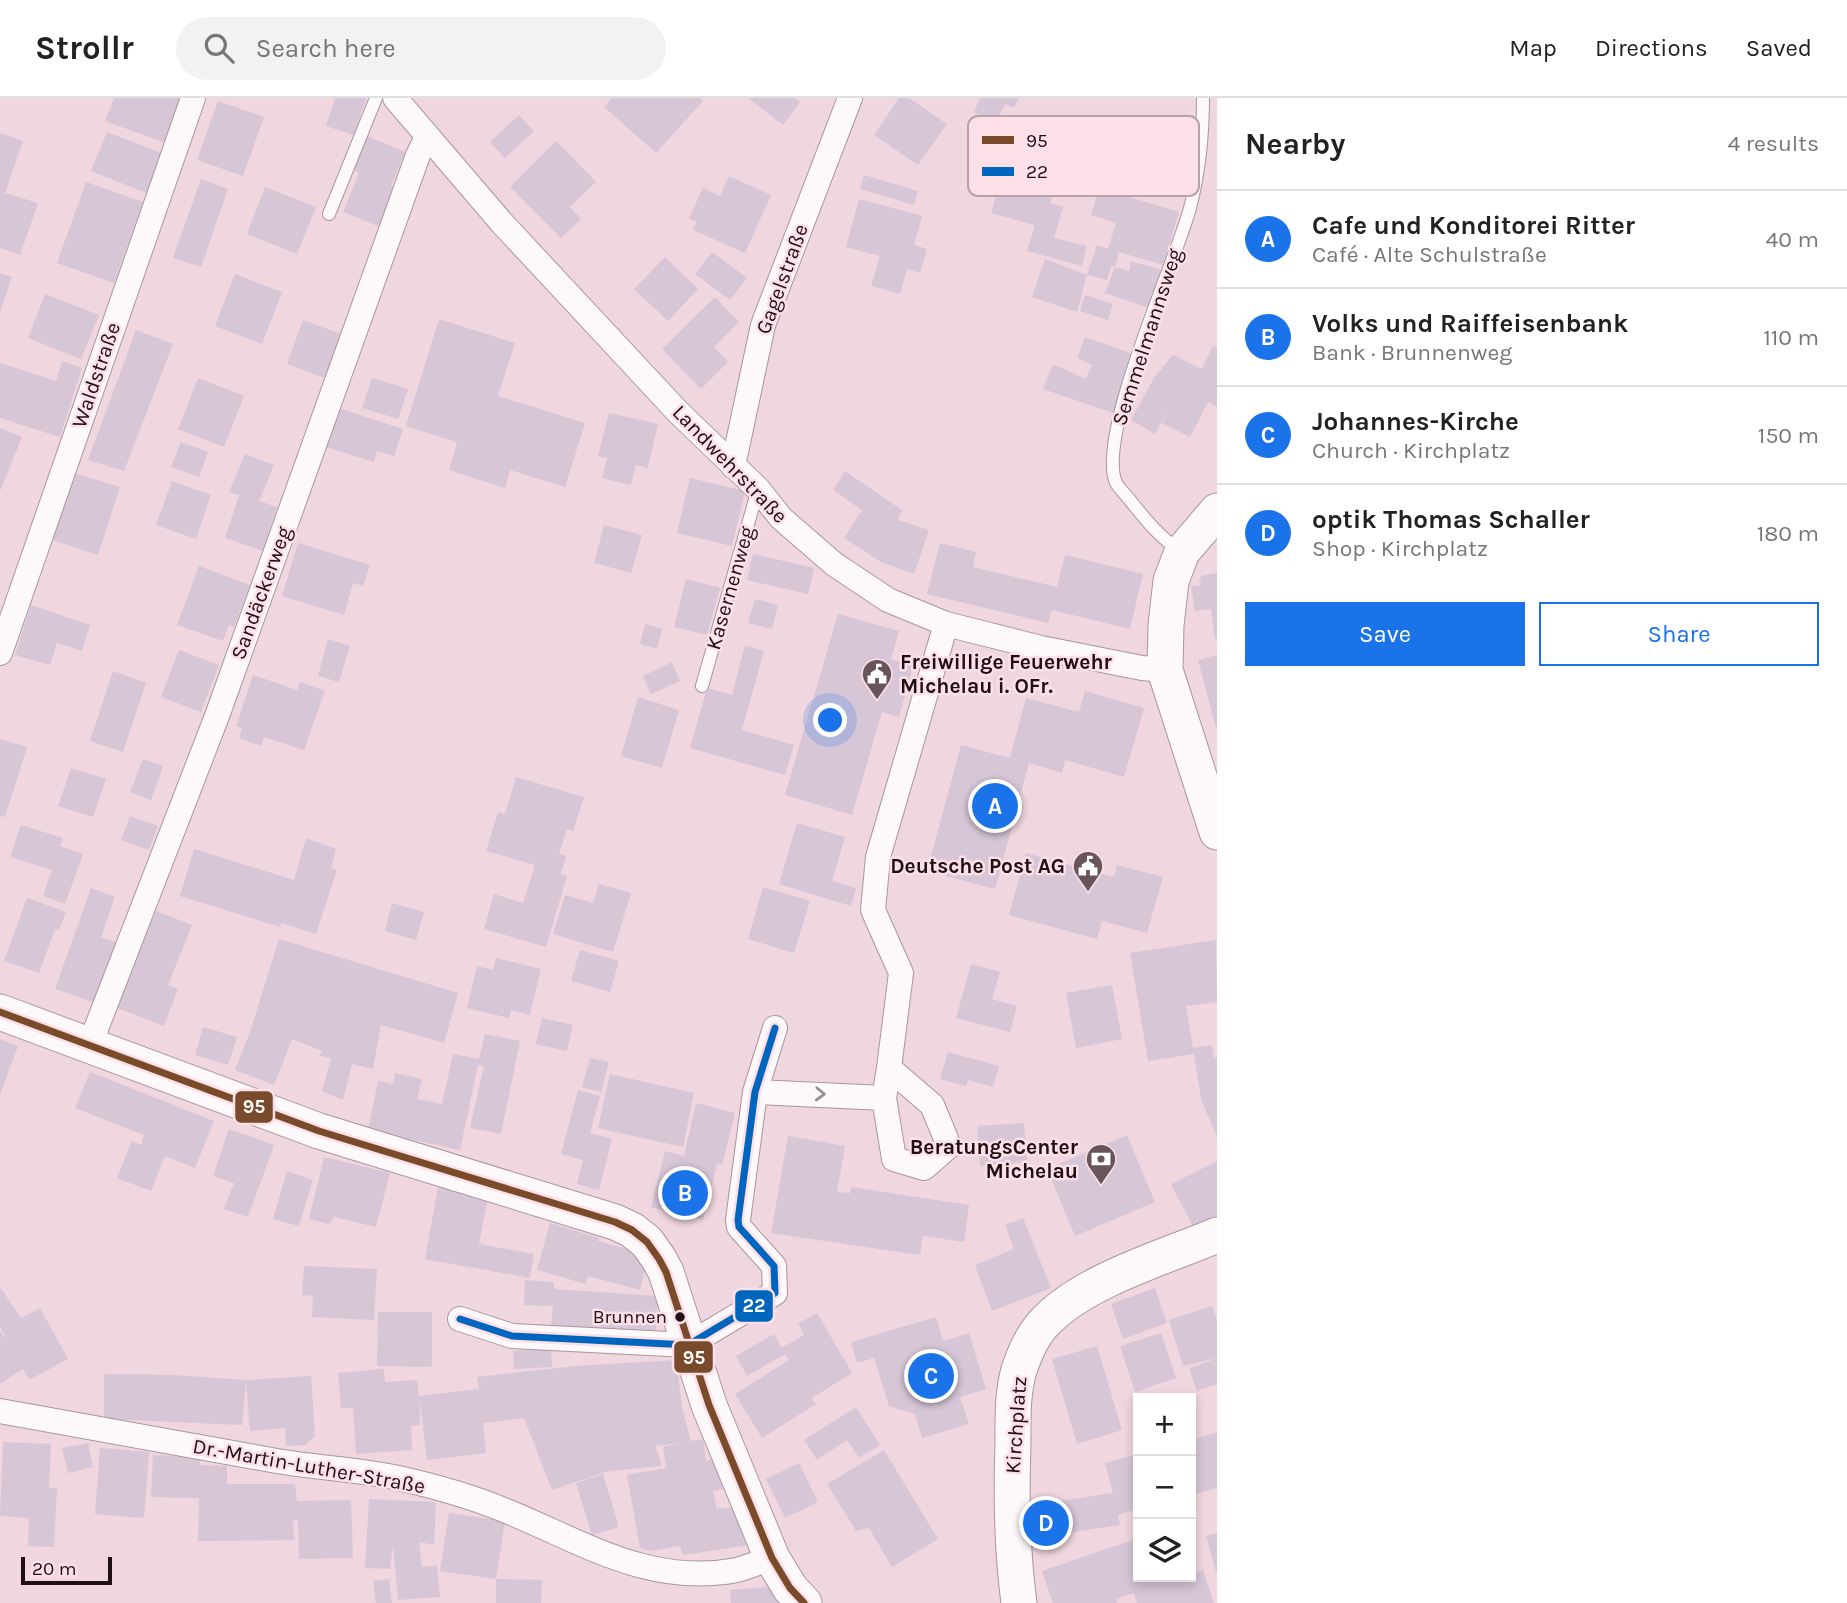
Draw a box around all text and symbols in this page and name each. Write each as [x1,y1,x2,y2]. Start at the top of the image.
search box [176,17,666,80]
text: Strollr [35,29,134,67]
icon: search [200,29,238,67]
text: Search here [256,33,396,64]
text: Map [1509,34,1557,62]
text: Directions [1595,34,1708,62]
text: Saved [1746,34,1812,62]
legend [968,116,1199,196]
text: Nearby [1245,126,1345,162]
text: 95 [1026,130,1048,152]
text: 4 results [1727,130,1819,157]
text: 22 [1026,161,1048,183]
text: Cafe und Konditorei Ritter [1312,210,1635,241]
street label: Gagelstraße [751,221,813,337]
text: A [1261,226,1275,253]
text: 40 m [1766,226,1819,253]
text: Café · Alte Schulstraße [1312,241,1547,268]
street label: Semmelmannsweg [1107,245,1187,429]
text: Volks und Raiffeisenbank [1312,308,1628,339]
street label: Waldstraße [67,319,125,431]
text: B [1261,324,1275,351]
text: 110 m [1763,324,1819,351]
text: Bank · Brunnenweg [1312,339,1512,366]
street label: Landwehrstraße [668,400,792,528]
text: Johannes-Kirche [1312,406,1519,437]
text: C [1261,422,1275,449]
text: 150 m [1758,422,1819,449]
text: Church · Kirchplatz [1312,437,1510,464]
text: optik Thomas Schaller [1312,504,1590,535]
text: D [1260,520,1276,547]
text: 180 m [1757,520,1819,547]
street label: Sandäckerweg [226,523,296,663]
street label: Kasernenweg [701,523,759,653]
text: Shop · Kirchplatz [1312,535,1488,562]
button: Save [1245,602,1525,666]
button: Share [1539,602,1819,666]
place label: Freiwillige Feuerwehr Michelau i. OFr. [900,650,1112,698]
public building icon: Freiwillige Feuerwehr Michelau i. OFr. [860,657,894,701]
your location [813,703,847,737]
pin: A [972,780,1018,832]
public building icon: Deutsche Post AG [1071,849,1105,893]
place label: Deutsche Post AG [890,854,1065,878]
one-way arrow [815,1086,825,1102]
line badge: 95 [234,1090,274,1124]
text: 95 [243,1096,265,1118]
place label: BeratungsCenter Michelau [910,1135,1079,1183]
bank icon: BeratungsCenter Michelau [1084,1142,1118,1186]
pin: B [662,1167,708,1219]
line badge: 22 [734,1289,774,1323]
text: 22 [743,1295,766,1317]
place label: Brunnen [593,1306,667,1328]
marker: Brunnen [673,1310,687,1324]
line badge: 95 [673,1340,714,1374]
text: 95 [683,1347,705,1369]
pin: C [908,1350,954,1402]
street label: Kirchplatz [1001,1375,1031,1475]
map controls [1133,1393,1196,1582]
button: + [1133,1393,1196,1456]
street label: Dr.-Martin-Luther-Straße [191,1434,427,1498]
button: − [1133,1456,1196,1519]
pin: D [1023,1497,1069,1549]
button: layers [1133,1519,1196,1582]
scale bar [21,1554,112,1586]
text: 20 m [32,1558,77,1580]

